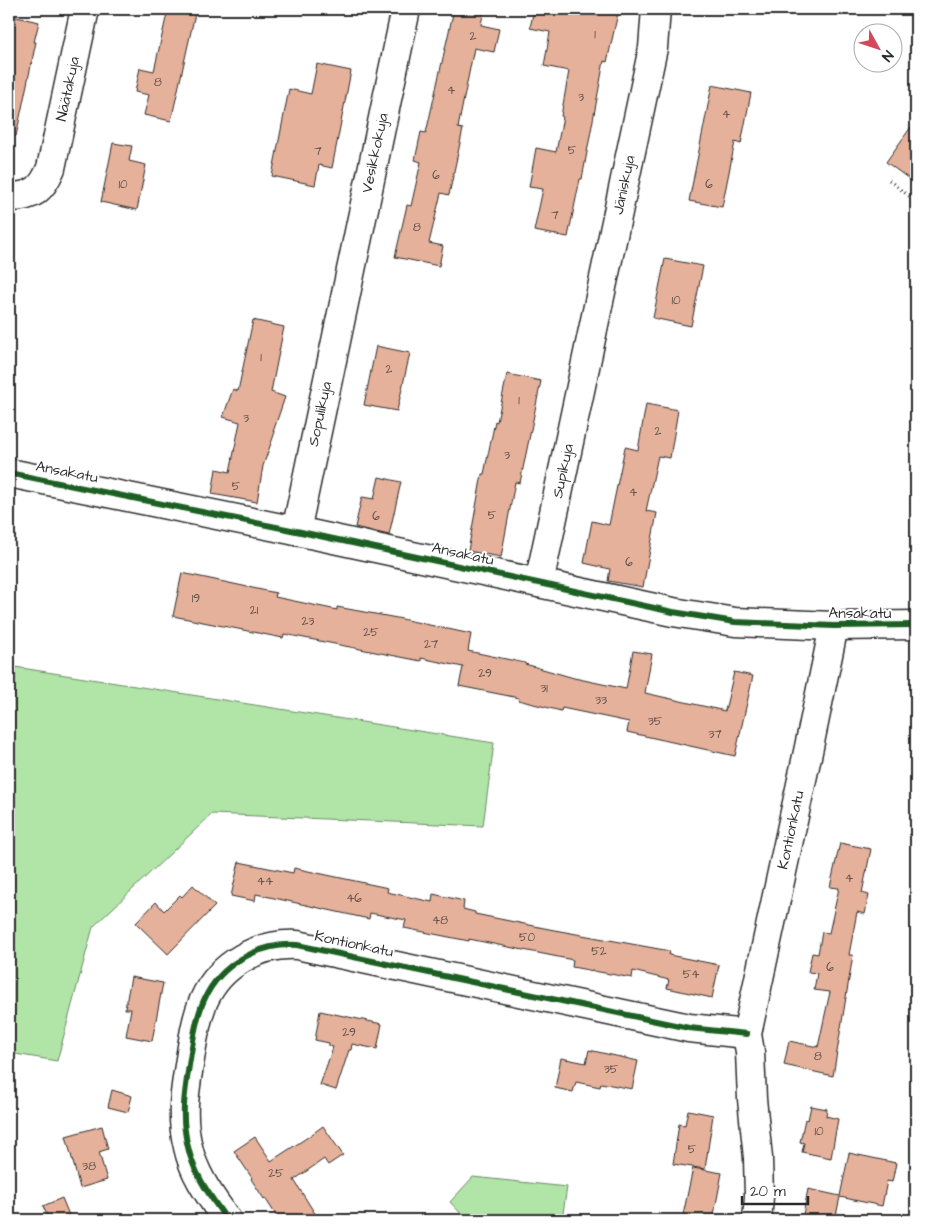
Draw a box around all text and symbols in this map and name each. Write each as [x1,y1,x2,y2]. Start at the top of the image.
north arrow [852,22,902,72]
house number: 1 [594,26,596,43]
house number: 2 [470,28,477,45]
text: N [877,46,898,66]
street label: Näätakuja [51,54,85,123]
house number: 8 [154,74,162,91]
house number: 4 [447,82,455,99]
house number: 3 [578,89,584,106]
house number: 4 [722,106,730,123]
street label: Vesikkokuja [356,111,394,195]
house number: 5 [568,142,577,159]
house number: 7 [314,143,322,160]
street label: Jäniskuja [607,153,641,217]
house number: 6 [432,167,440,184]
house number: 10 [118,176,128,193]
house number: 6 [705,176,713,193]
house number: 7 [551,207,559,224]
house number: 8 [413,219,421,236]
house number: 10 [671,292,681,309]
house number: 1 [260,349,262,366]
house number: 2 [386,361,393,378]
street label: Sopulikuja [303,379,337,448]
house number: 1 [518,392,520,409]
house number: 3 [243,410,249,427]
house number: 2 [655,423,662,440]
street label: Supikuja [547,442,579,500]
house number: 3 [504,447,510,464]
street label: Ansakatu [34,456,100,488]
house number: 5 [232,478,241,495]
house number: 4 [629,484,637,501]
house number: 5 [488,507,497,524]
house number: 6 [372,508,380,525]
street label: Ansakatu [430,537,496,571]
house number: 6 [625,554,633,571]
house number: 19 [192,590,200,607]
house number: 21 [250,602,259,619]
street label: Ansakatu [829,603,892,624]
house number: 23 [302,613,314,630]
house number: 25 [363,624,379,641]
house number: 27 [424,636,439,653]
house number: 29 [478,665,492,682]
house number: 31 [540,680,548,697]
house number: 33 [595,692,607,709]
house number: 35 [648,713,663,730]
house number: 37 [708,726,722,743]
street label: Kontionkatu [772,788,810,871]
house number: 4 [845,870,853,887]
house number: 44 [257,873,273,890]
house number: 46 [346,890,362,907]
house number: 48 [432,912,448,929]
street label: Kontionkatu [313,925,396,963]
house number: 50 [519,929,535,946]
house number: 52 [591,943,607,960]
house number: 6 [826,959,834,976]
house number: 54 [683,966,699,983]
house number: 29 [342,1024,356,1041]
house number: 8 [814,1048,822,1065]
house number: 35 [604,1061,619,1078]
house number: 10 [814,1123,824,1140]
house number: 5 [688,1141,697,1158]
house number: 38 [82,1158,96,1175]
house number: 25 [268,1165,284,1182]
scale bar [742,1174,809,1206]
text: 20 m [750,1181,786,1202]

